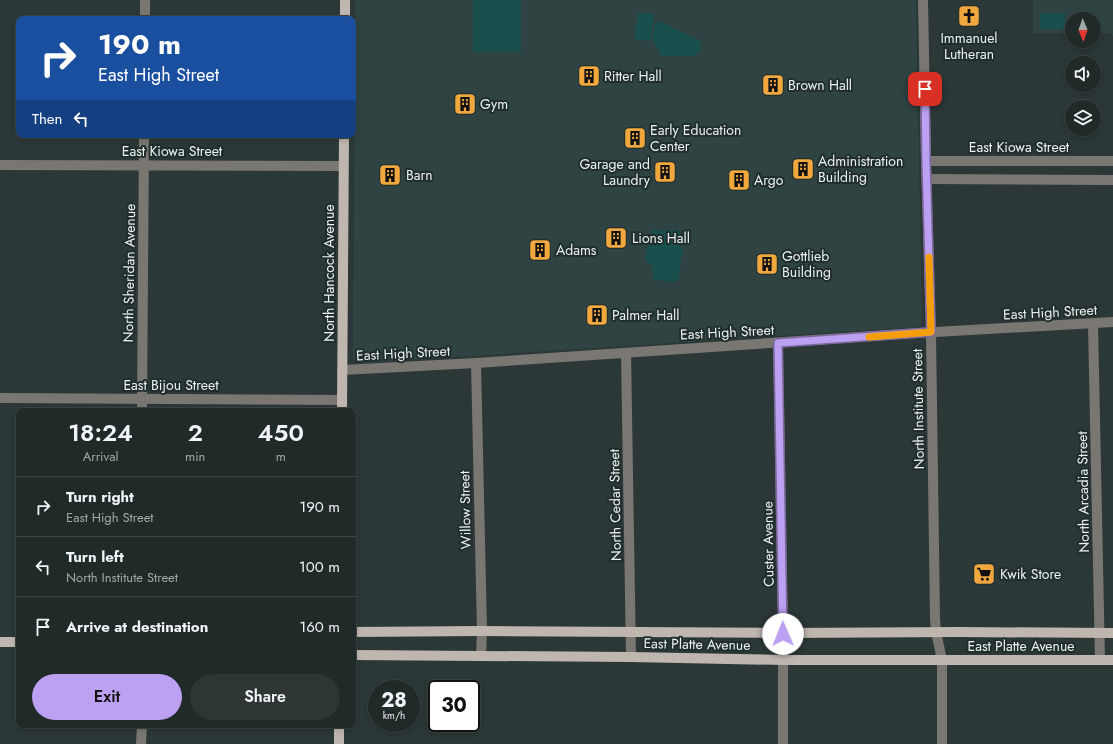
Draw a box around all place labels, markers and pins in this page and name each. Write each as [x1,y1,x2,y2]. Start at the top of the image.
church icon: Immanuel Lutheran [956,3,982,29]
place label: Immanuel Lutheran [940,28,998,64]
building icon: Ritter Hall [576,63,602,89]
place label: Ritter Hall [604,66,662,86]
building icon: Brown Hall [760,72,786,98]
pin [908,72,942,106]
place label: Brown Hall [788,75,852,95]
building icon: Gym [452,91,478,117]
place label: Gym [480,94,508,114]
place label: Early Education Center [650,120,741,156]
building icon: Early Education Center [622,125,648,151]
place label: Administration Building [818,151,903,187]
place label: Garage and Laundry [579,154,651,190]
building icon: Administration Building [790,156,816,182]
building icon: Garage and Laundry [652,159,678,185]
building icon: Barn [377,162,403,188]
place label: Barn [406,165,433,185]
building icon: Argo [726,167,752,193]
place label: Argo [754,170,784,190]
building icon: Lions Hall [603,225,629,251]
place label: Lions Hall [632,228,690,248]
building icon: Adams [527,237,553,263]
place label: Adams [556,240,597,260]
place label: Gottlieb Building [782,246,831,282]
building icon: Gottlieb Building [754,251,780,277]
building icon: Palmer Hall [584,302,610,328]
place label: Palmer Hall [612,305,680,325]
supermarket icon: Kwik Store [971,561,997,587]
place label: Kwik Store [1000,564,1061,584]

